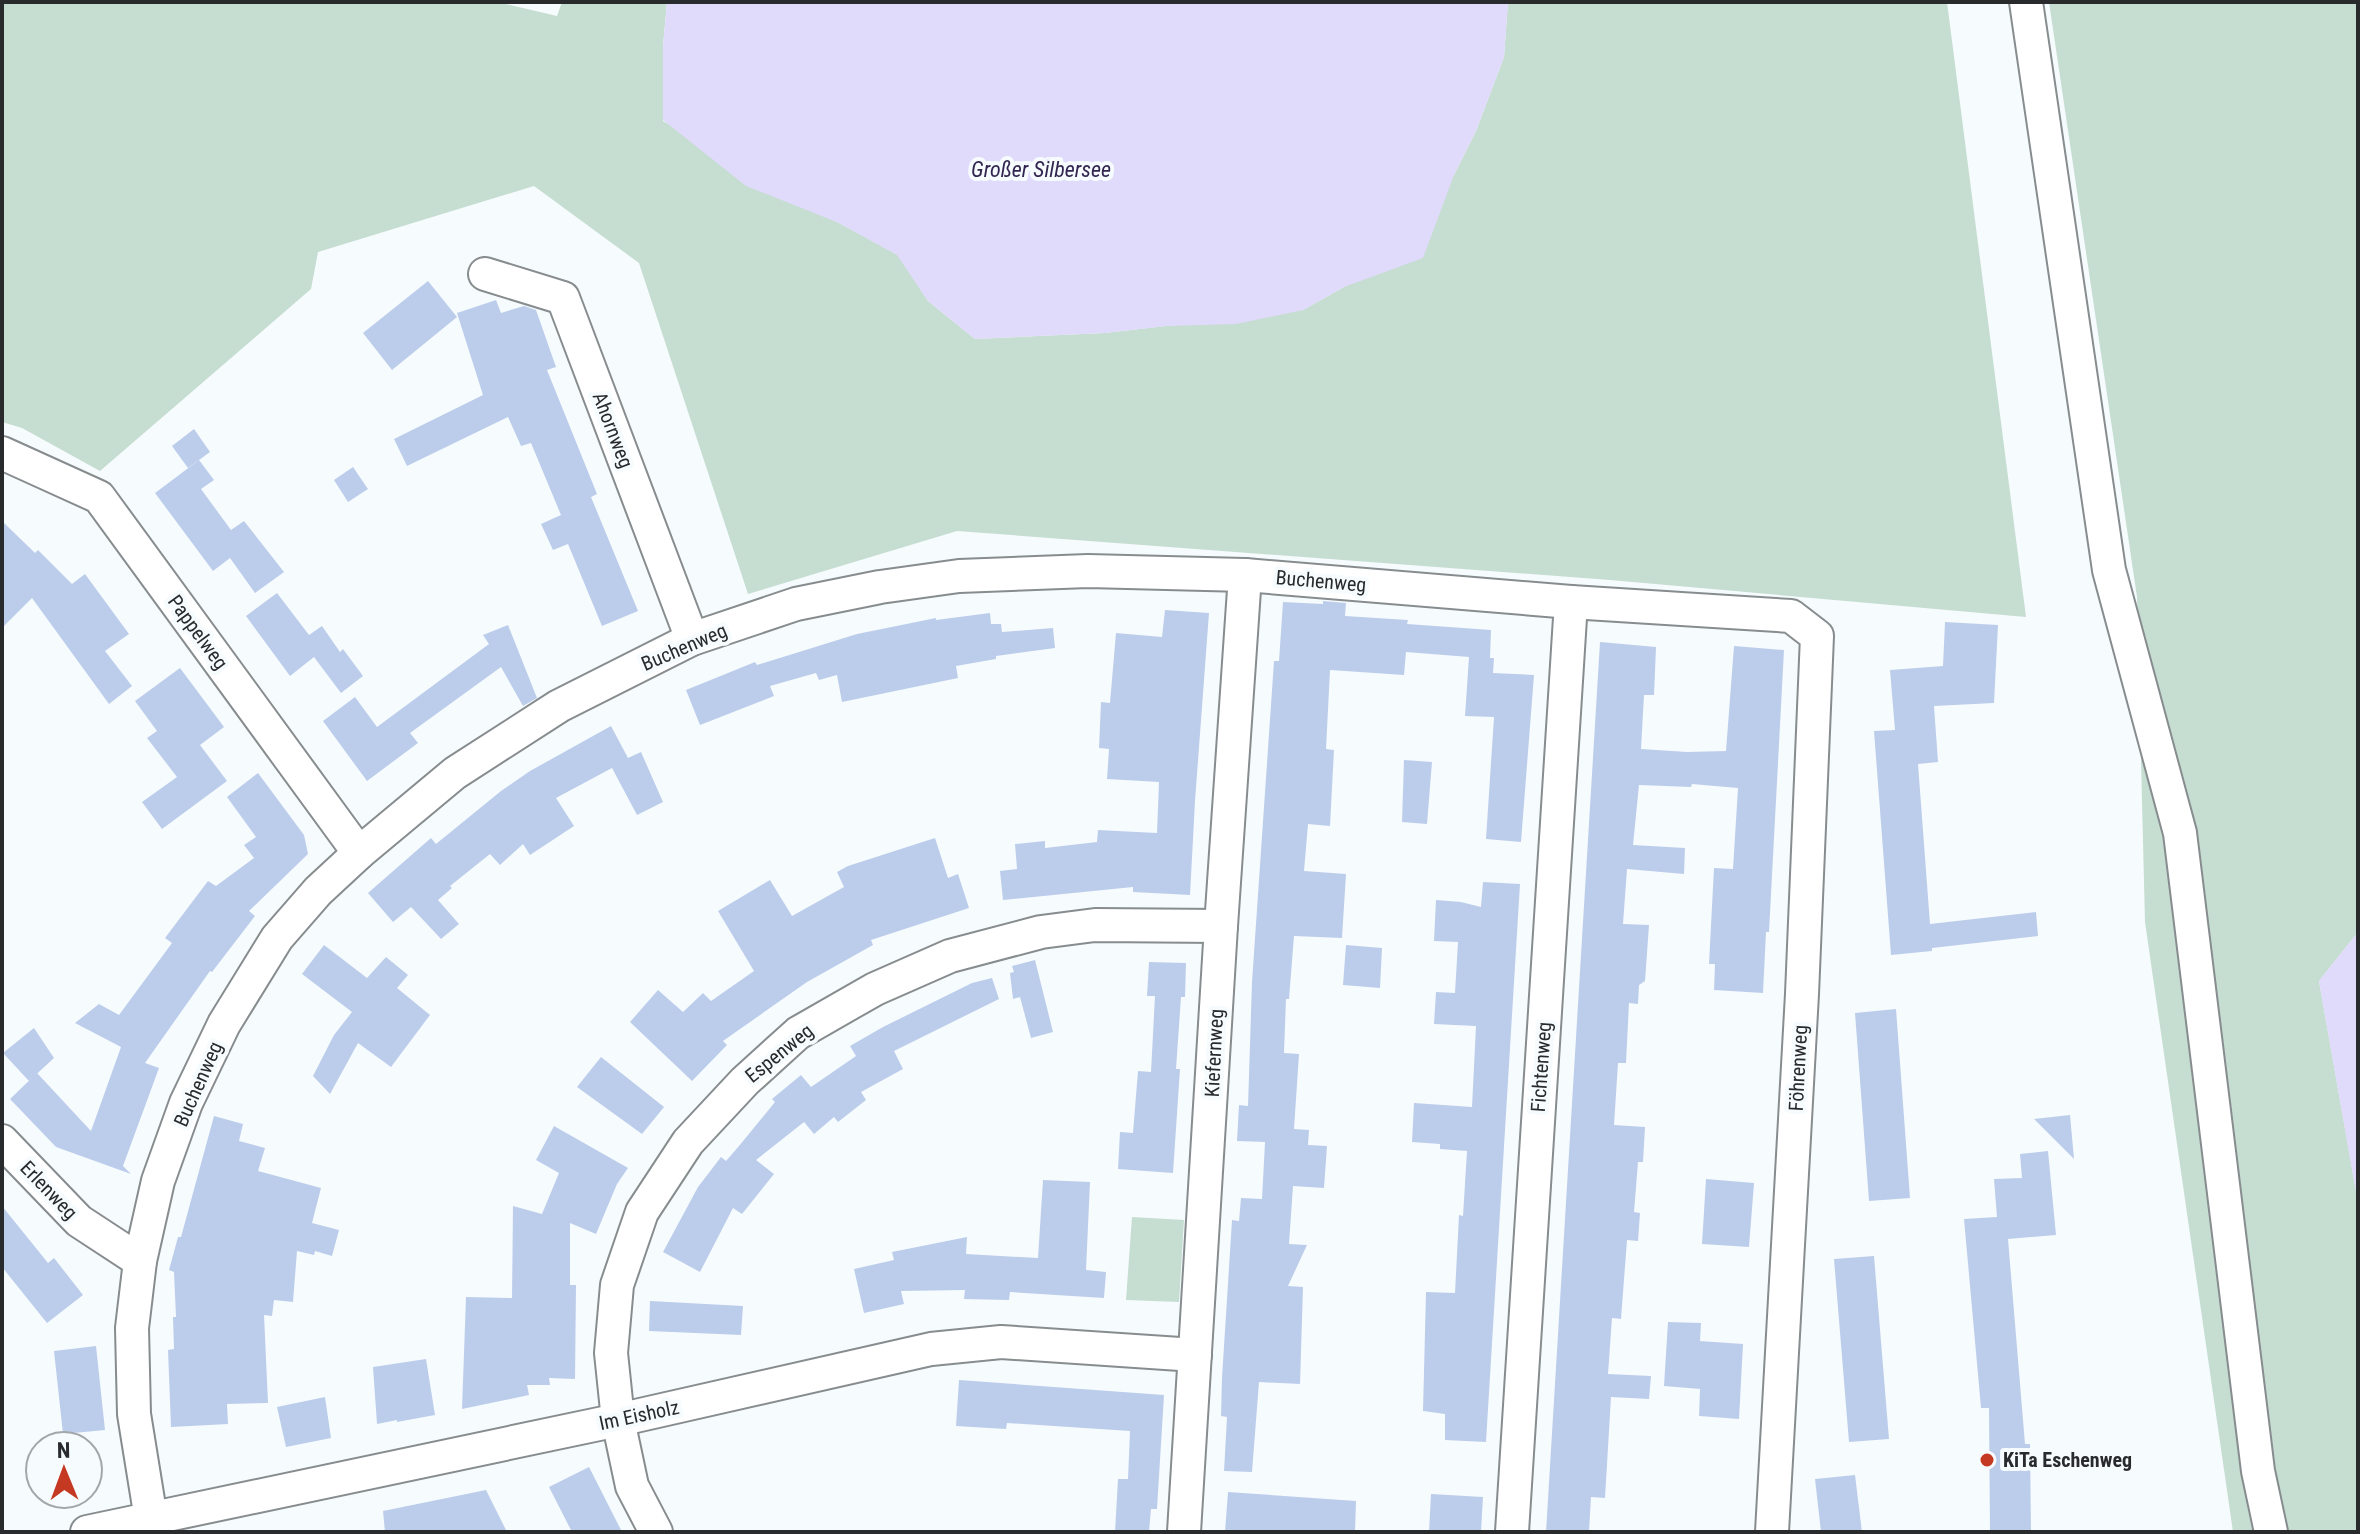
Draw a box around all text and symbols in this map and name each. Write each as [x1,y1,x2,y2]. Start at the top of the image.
water label: Großer Silbersee [971,157,1111,182]
street label: Ahornweg [588,389,638,471]
street label: Buchenweg [1275,565,1367,597]
street label: Pappelweg [163,590,233,674]
street label: Buchenweg [638,618,730,676]
street label: Kiefernweg [1200,1008,1228,1098]
street label: Espenweg [740,1018,818,1088]
street label: Fichtenweg [1526,1021,1556,1113]
street label: Föhrenweg [1784,1024,1812,1112]
street label: Buchenweg [169,1038,227,1130]
street label: Erlenweg [15,1156,83,1224]
street label: Im Eisholz [597,1395,681,1435]
north arrow [24,1430,104,1510]
text: N [57,1438,71,1463]
place label: KiTa Eschenweg [2003,1448,2132,1472]
marker: KiTa Eschenweg [1978,1451,1996,1469]

